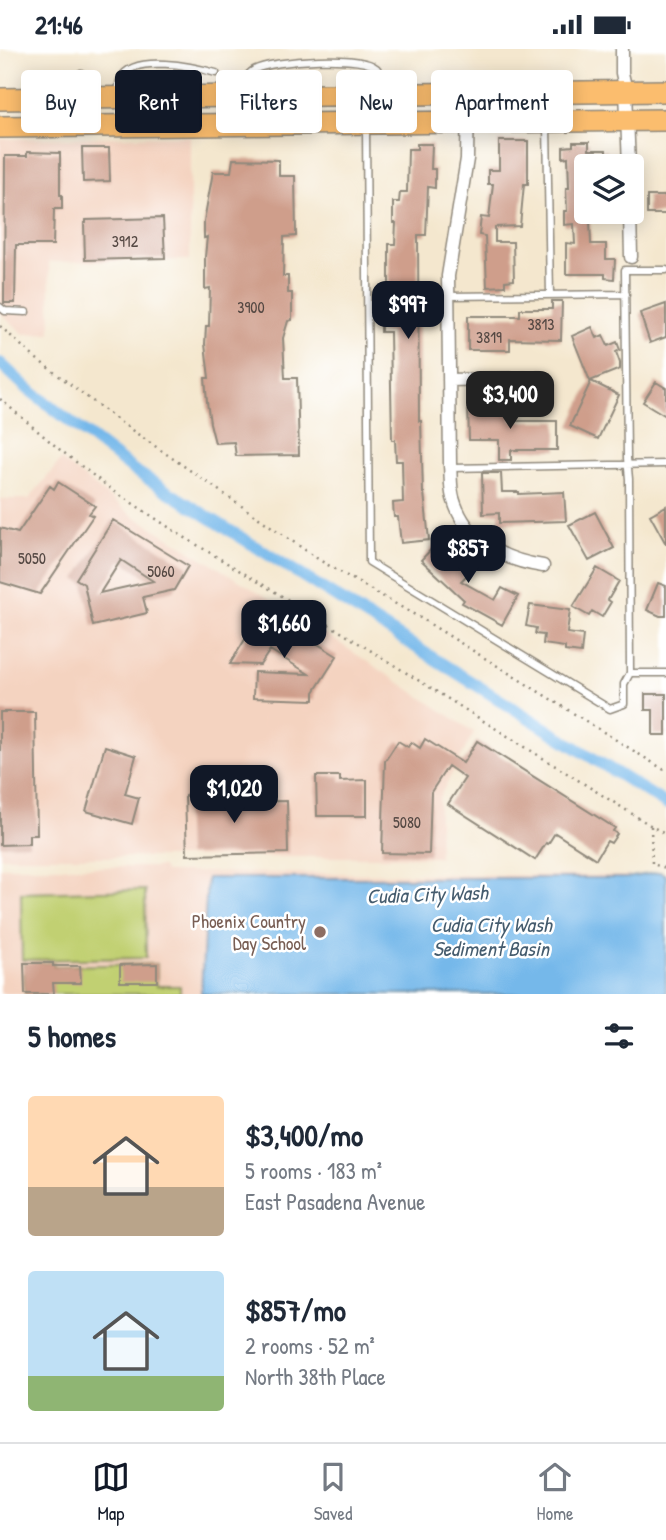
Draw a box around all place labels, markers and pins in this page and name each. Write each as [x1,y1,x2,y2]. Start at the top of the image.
pin: $997 [367,281,449,341]
pin: $3,400 [453,371,567,431]
pin: $857 [427,525,509,585]
pin: $1,660 [227,601,341,660]
pin: $1,020 [177,765,291,825]
place label: Phoenix Country Day School [192,908,307,956]
marker: Phoenix Country Day School [312,924,328,940]

